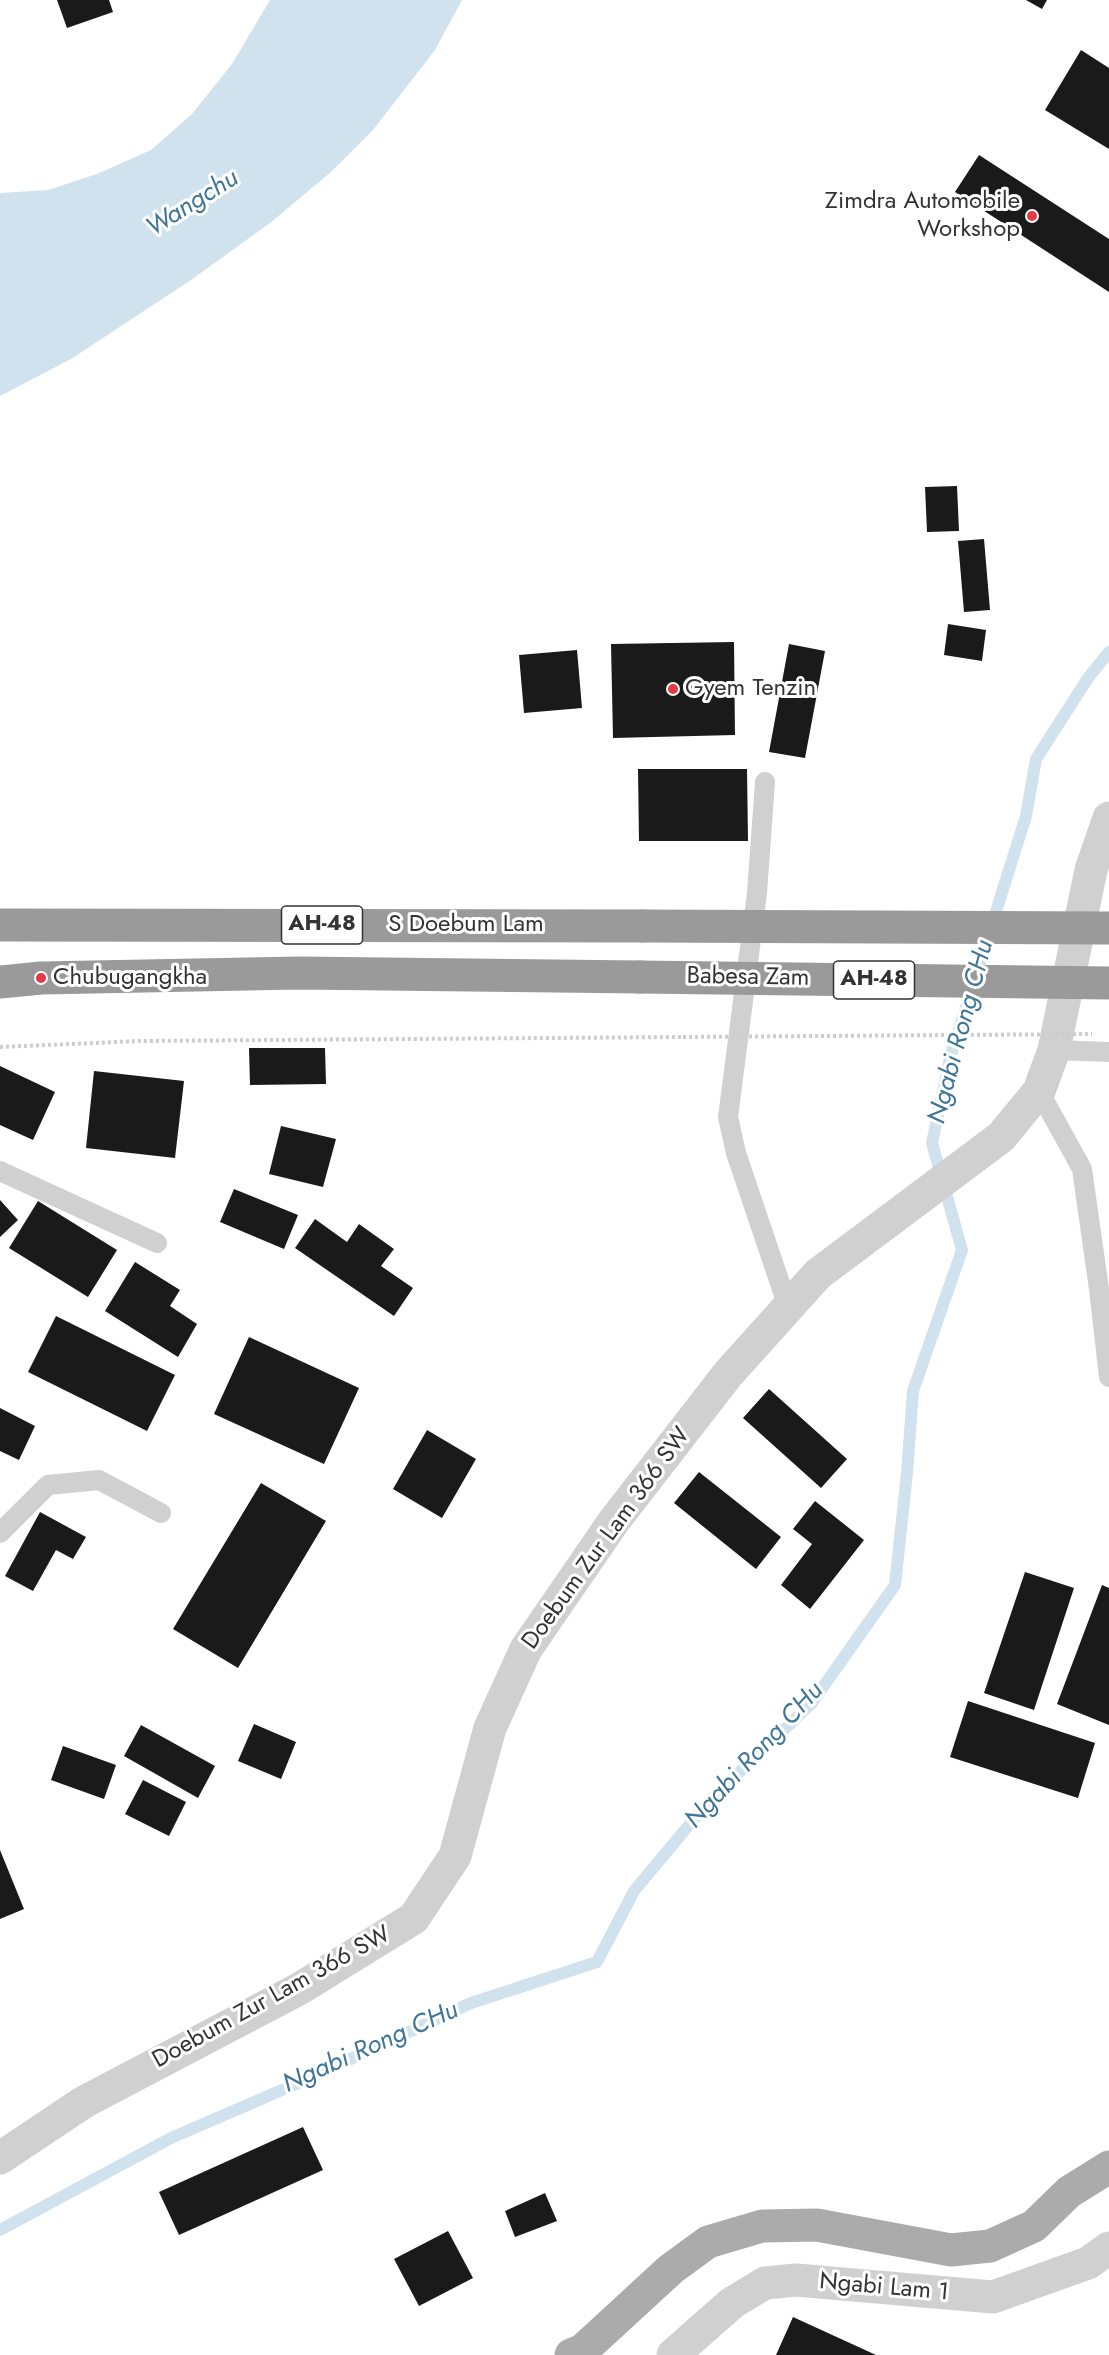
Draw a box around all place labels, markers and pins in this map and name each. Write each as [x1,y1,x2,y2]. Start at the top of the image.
place label: Zimdra Automobile Workshop [825,188,1020,244]
marker: Zimdra Automobile Workshop [1025,209,1039,223]
place label: Gyem Tenzin [685,675,816,703]
marker: Gyem Tenzin [666,682,680,696]
place label: Chubugangkha [53,964,207,992]
marker: Chubugangkha [34,971,48,985]

